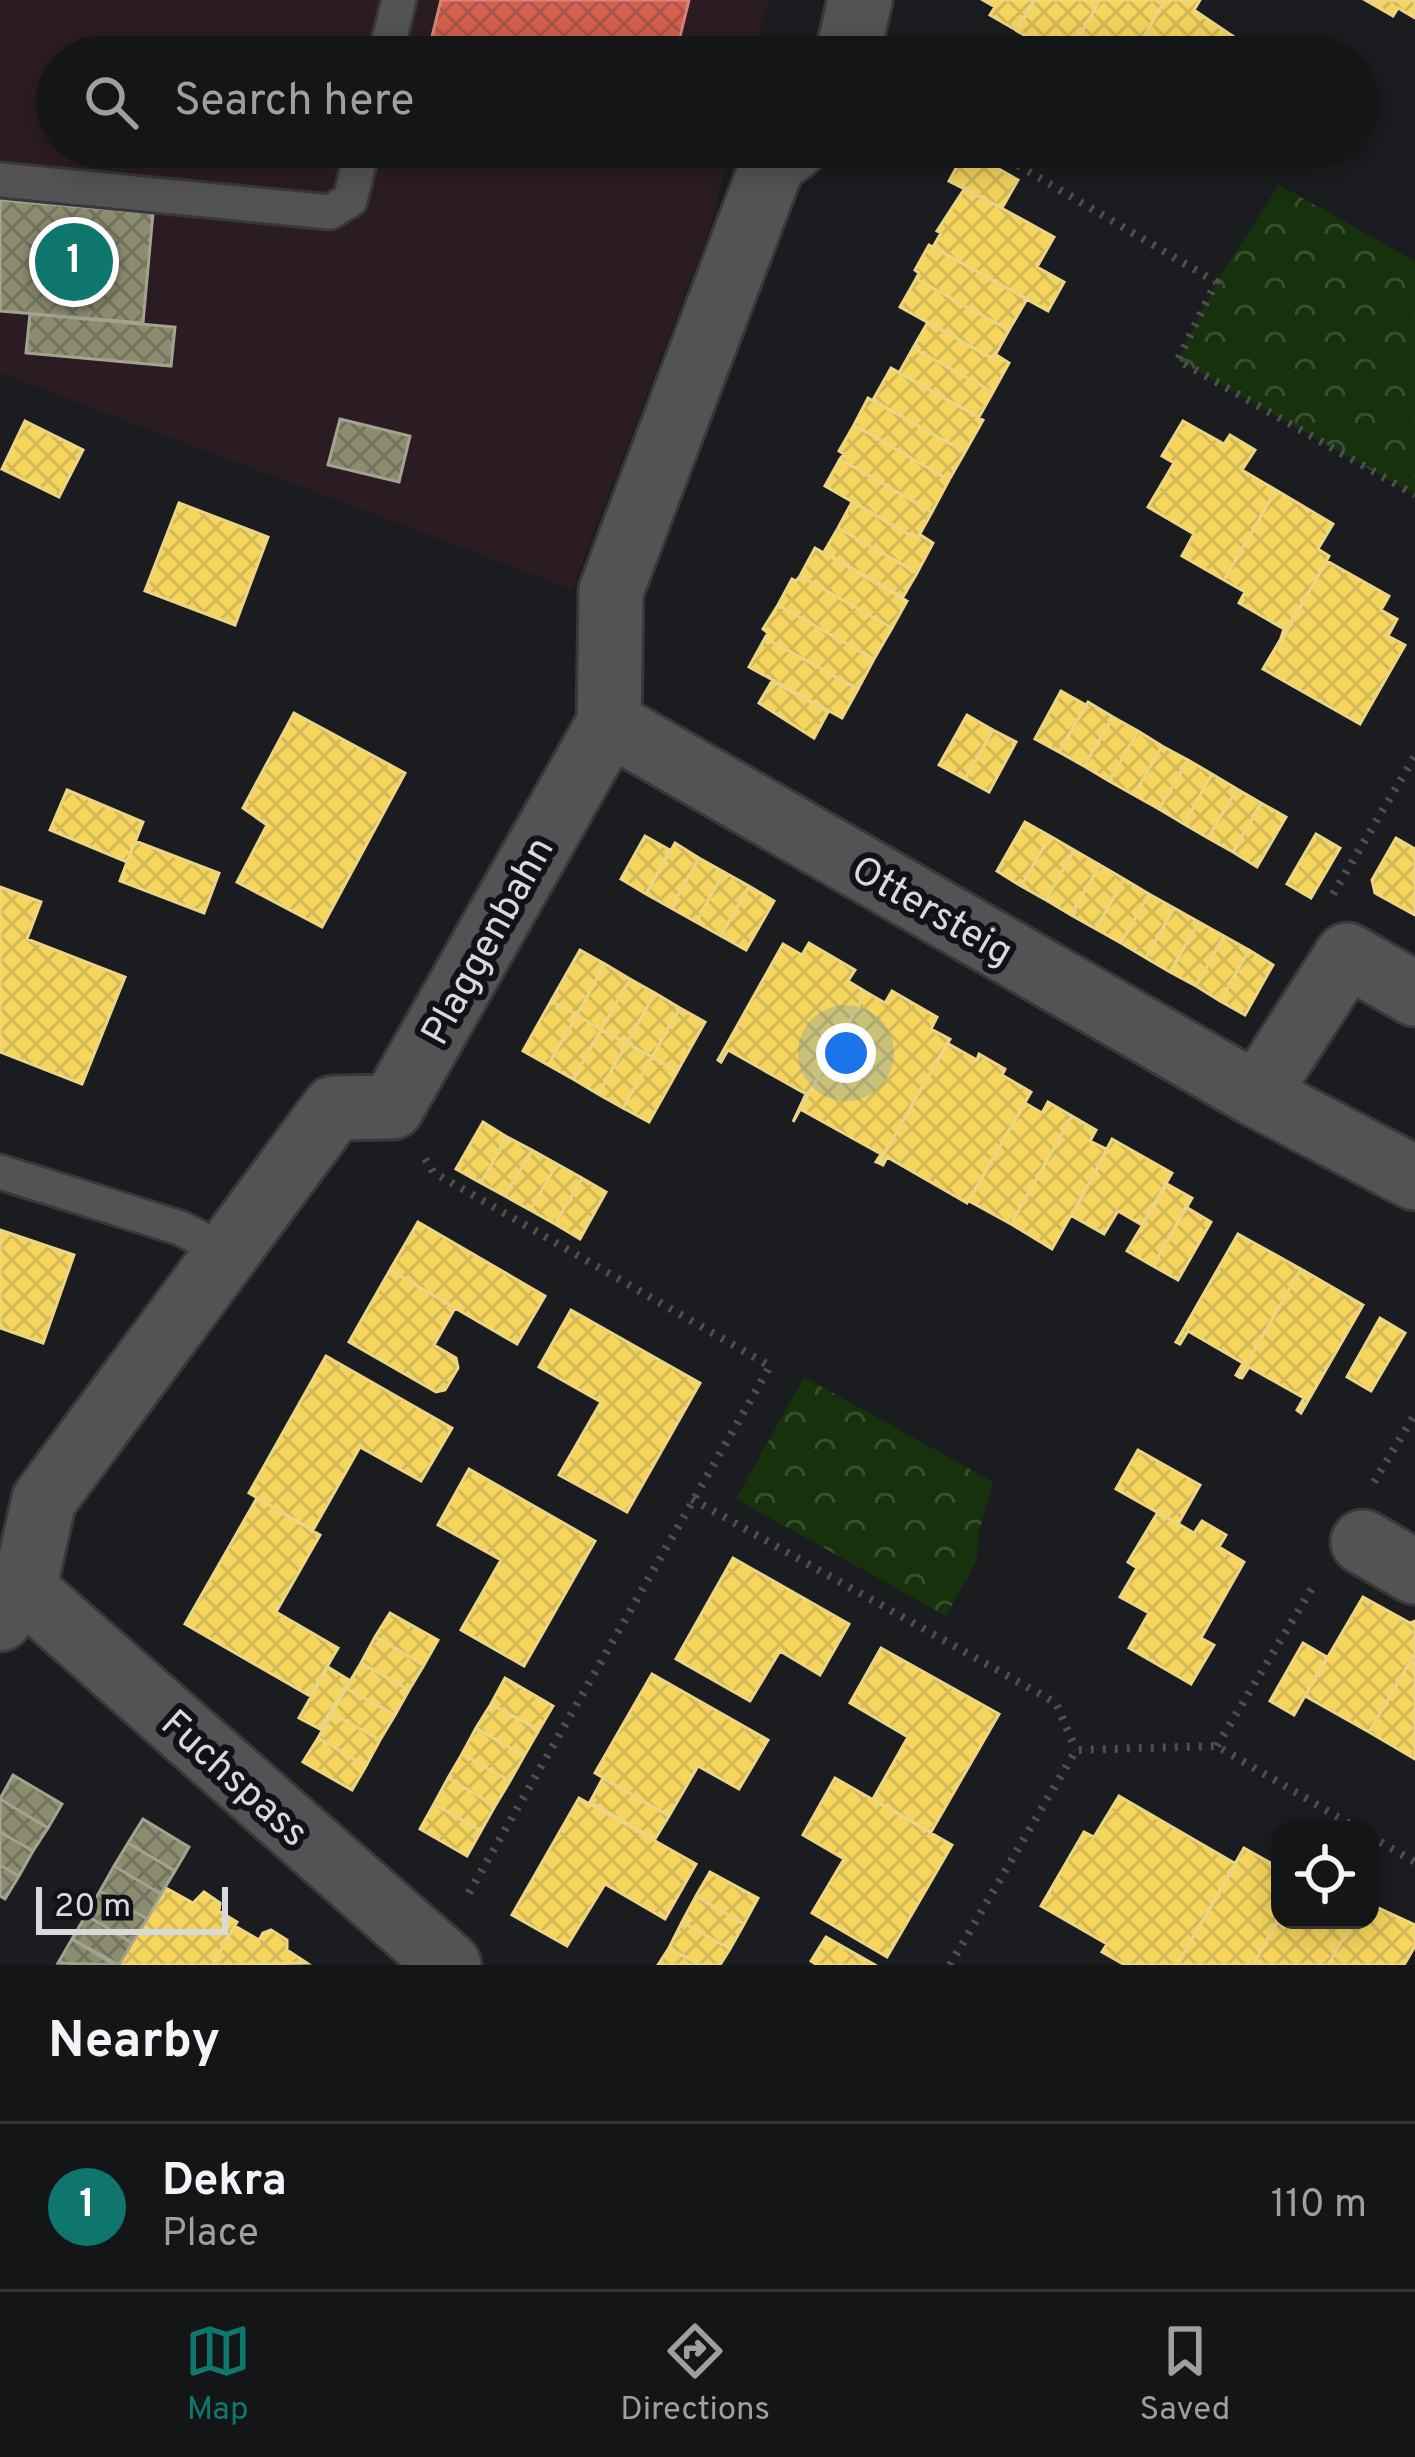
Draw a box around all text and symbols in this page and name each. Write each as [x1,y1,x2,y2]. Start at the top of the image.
search box [36,36,1379,168]
icon: search [78,69,144,135]
text: Search here [174,74,414,131]
pin: 1 [35,217,113,307]
street label: Plaggenbahn [413,830,567,1055]
street label: Ottersteig [841,847,1020,979]
your location [816,1023,876,1083]
street label: Fuchspass [149,1701,317,1859]
map controls [1271,1821,1379,1929]
button: locate [1271,1821,1379,1929]
scale bar [36,1881,228,1934]
text: 20 m [54,1887,131,1929]
text: Nearby [48,2011,220,2076]
text: Dekra [162,2154,287,2211]
text: 1 [79,2182,95,2231]
text: 110 m [1271,2182,1367,2231]
text: Place [162,2211,259,2260]
tab: Map [185,2318,251,2432]
tab: Directions [620,2318,770,2432]
tab: Saved [1140,2318,1230,2432]

